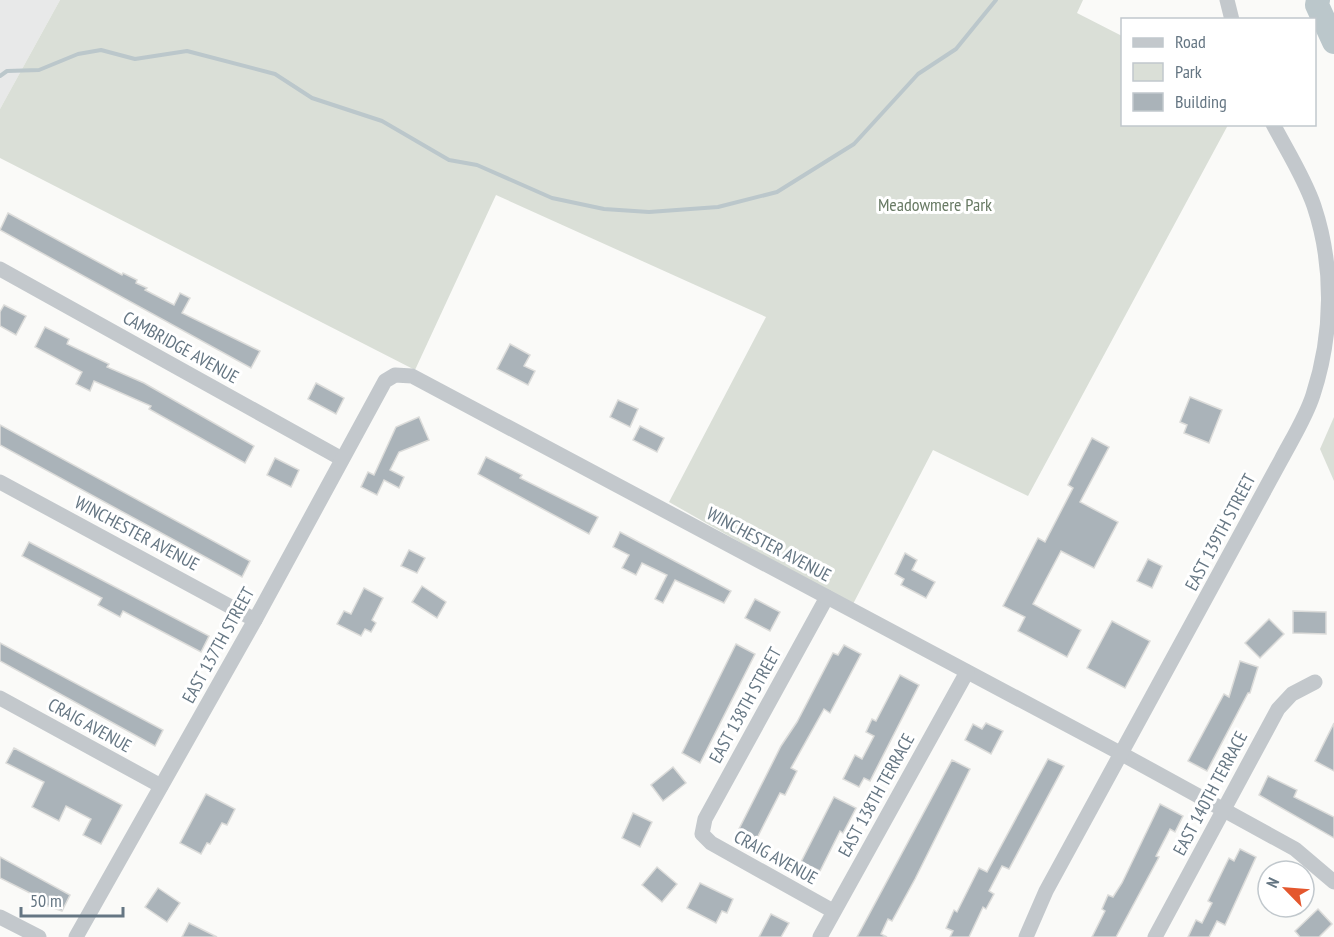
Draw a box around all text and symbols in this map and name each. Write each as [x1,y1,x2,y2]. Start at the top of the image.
legend [1121,18,1316,126]
text: Road [1175,30,1206,53]
text: Park [1175,60,1202,83]
text: Building [1175,90,1227,113]
park label: Meadowmere Park [878,193,992,216]
street label: CAMBRIDGE AVENUE [119,306,243,388]
street label: EAST 139TH STREET [1180,470,1260,594]
street label: WINCHESTER AVENUE [71,491,203,575]
street label: WINCHESTER AVENUE [703,502,835,586]
street label: EAST 137TH STREET [177,583,259,707]
street label: EAST 138TH STREET [704,643,786,767]
street label: CRAIG AVENUE [44,693,136,757]
street label: EAST 140TH TERRACE [1168,727,1252,859]
street label: EAST 138TH TERRACE [833,729,919,861]
street label: CRAIG AVENUE [730,825,822,889]
north arrow [1256,859,1316,919]
text: N [1262,875,1283,891]
scale bar [21,880,123,918]
text: 50 m [30,889,62,912]

